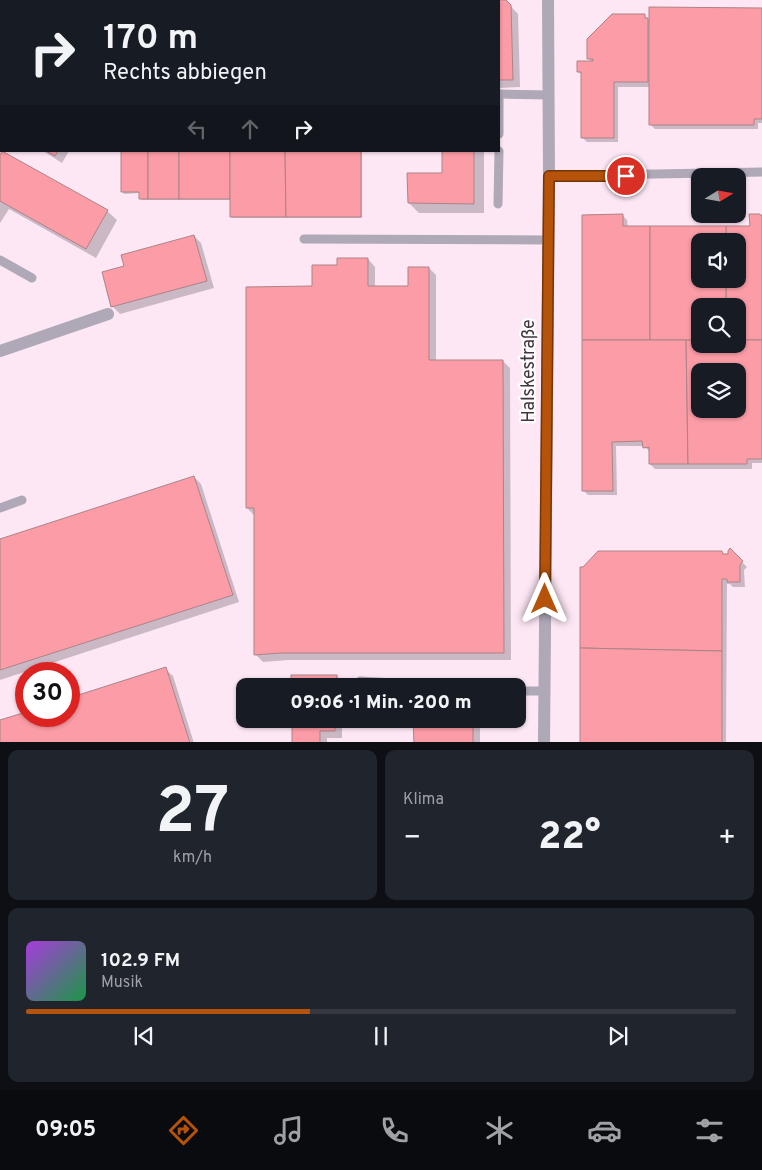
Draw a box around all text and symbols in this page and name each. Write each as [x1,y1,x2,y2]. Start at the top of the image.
text: 170 m [103,17,198,61]
icon: right [20,20,85,85]
text: Rechts abbiegen [103,60,267,87]
icon: left [183,115,211,143]
icon: ahead [236,115,264,143]
icon: right [289,115,317,143]
pin [605,155,647,197]
icon: arrive [612,162,640,190]
north arrow [691,168,746,222]
map controls [691,168,746,418]
button: sound [691,233,746,288]
button: search [691,298,746,353]
street label: Halskestraße [518,319,541,423]
button: layers [691,363,746,418]
position arrow [518,572,570,624]
speed limit sign: 30 [15,662,80,727]
text: 09:06 · 1 Min. · 200 m [290,691,472,715]
text: 27 [156,774,229,856]
text: Klima [403,790,444,810]
text: 22° [538,814,601,863]
text: − [403,821,421,857]
text: + [718,821,736,857]
text: km/h [173,848,212,868]
text: 102.9 FM [101,949,180,973]
text: Musik [101,973,143,993]
icon: previous [130,1022,158,1050]
icon: pause [367,1022,395,1050]
icon: next [604,1022,632,1050]
icon: directions [166,1113,201,1148]
icon: music [271,1113,306,1148]
icon: phone [377,1113,412,1148]
icon: climate [482,1113,517,1148]
icon: car [587,1113,622,1148]
icon: filters [692,1113,727,1148]
text: 09:05 [35,1117,96,1144]

